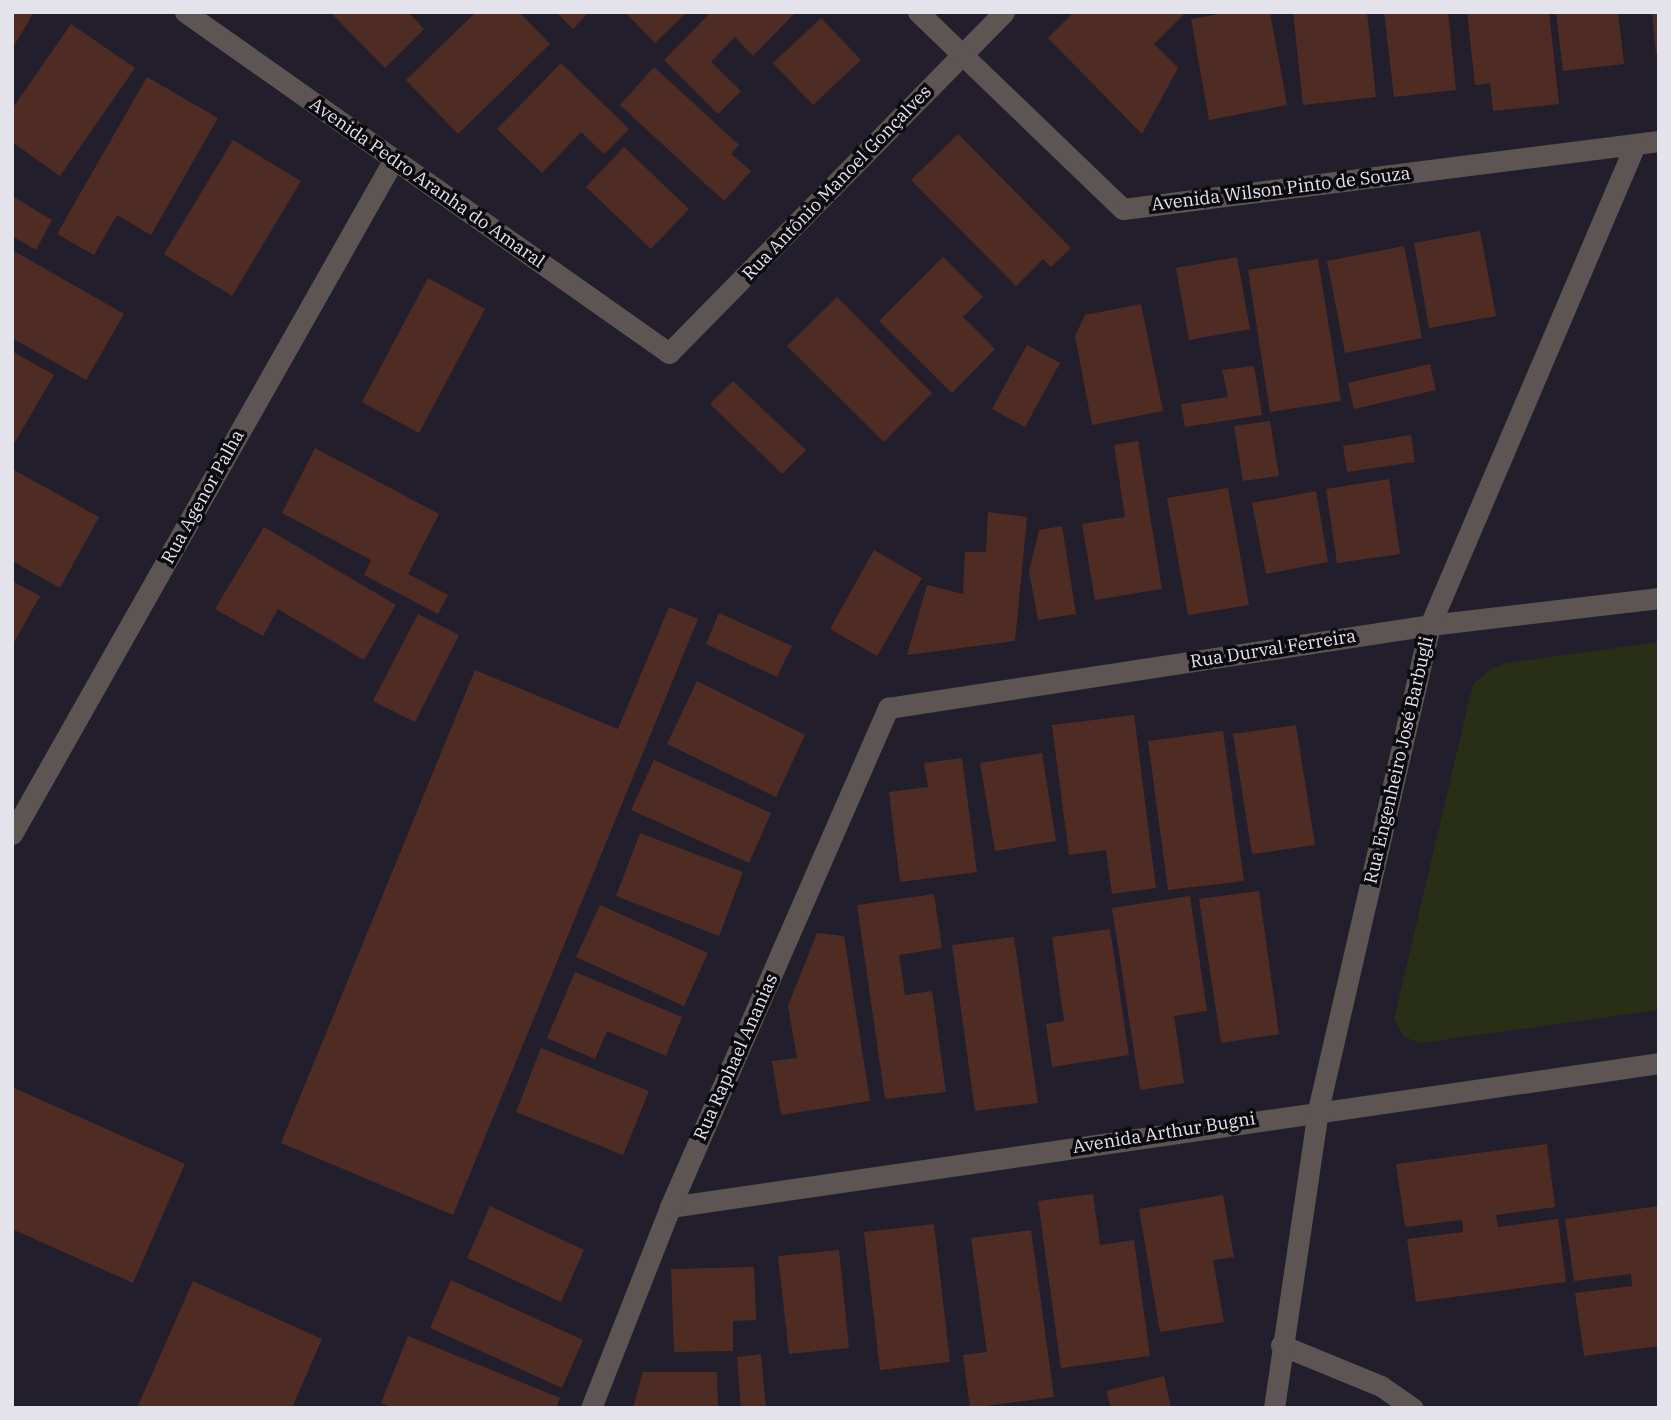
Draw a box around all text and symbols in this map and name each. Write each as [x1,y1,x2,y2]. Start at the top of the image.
street label: Rua Antônio Manoel Gonçalves [738,81,936,285]
street label: Avenida Pedro Aranha do Amaral [305,93,549,273]
street label: Avenida Wilson Pinto de Souza [1150,162,1412,216]
street label: Rua Agenor Palha [157,426,249,568]
street label: Rua Durval Ferreira [1189,625,1357,673]
street label: Rua Engenheiro José Barbugli [1360,634,1438,886]
street label: Rua Raphael Ananias [690,970,782,1144]
street label: Avenida Arthur Bugni [1071,1108,1257,1158]

